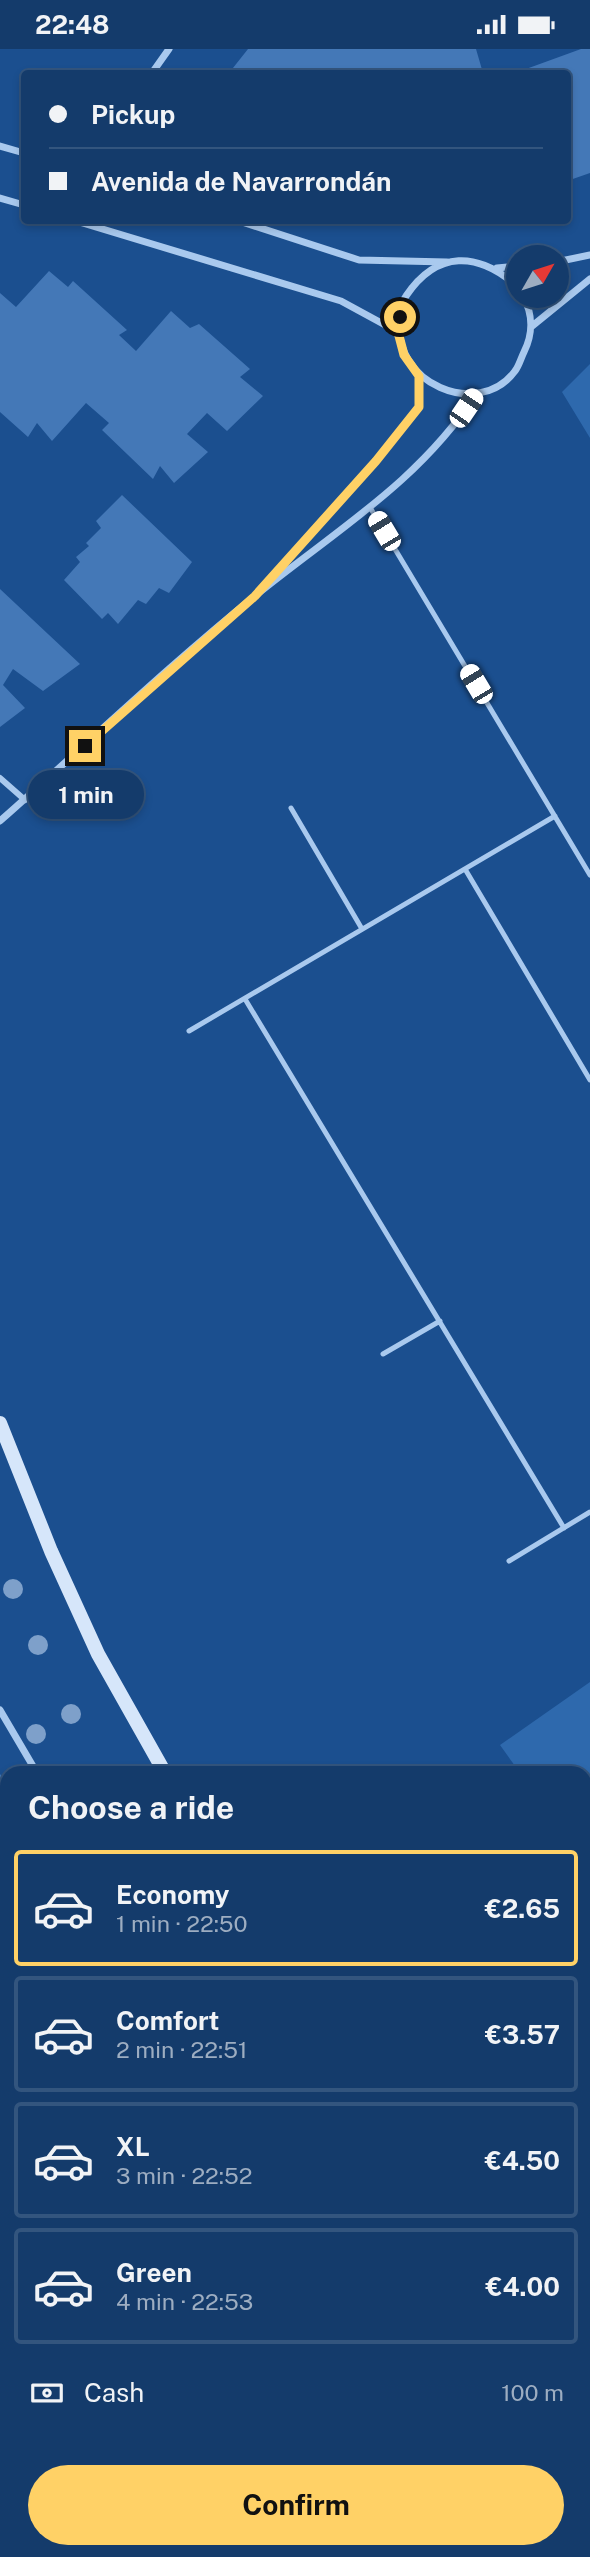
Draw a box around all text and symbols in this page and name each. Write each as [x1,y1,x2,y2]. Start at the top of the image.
text: 22:48 [35,9,109,40]
text: Pickup [91,99,175,130]
text: Avenida de Navarrondán [91,166,391,197]
north arrow [506,245,569,308]
map controls [506,245,569,308]
route start [384,301,416,333]
car [446,385,487,431]
car [365,508,404,554]
car [457,661,496,707]
route end [69,730,101,762]
callout: 1 min [27,771,143,819]
text: 1 min [58,781,114,808]
text: Choose a ride [28,1789,234,1826]
icon: car [32,1877,95,1940]
text: Economy [116,1879,229,1910]
text: €2.65 [485,1893,560,1924]
text: 1 min · 22:50 [116,1910,248,1937]
icon: car [32,2003,95,2066]
text: Comfort [116,2005,219,2036]
text: €3.57 [485,2019,560,2050]
text: 2 min · 22:51 [116,2036,247,2063]
icon: car [32,2129,95,2192]
text: XL [116,2131,150,2162]
text: €4.50 [485,2145,560,2176]
text: 3 min · 22:52 [116,2162,252,2189]
icon: car [32,2255,95,2318]
text: Green [116,2257,192,2288]
text: €4.00 [486,2271,560,2302]
text: 4 min · 22:53 [116,2288,253,2315]
icon: cash [28,2374,66,2412]
text: Cash [84,2377,144,2408]
text: 100 m [501,2379,564,2406]
button: Confirm [28,2465,564,2545]

